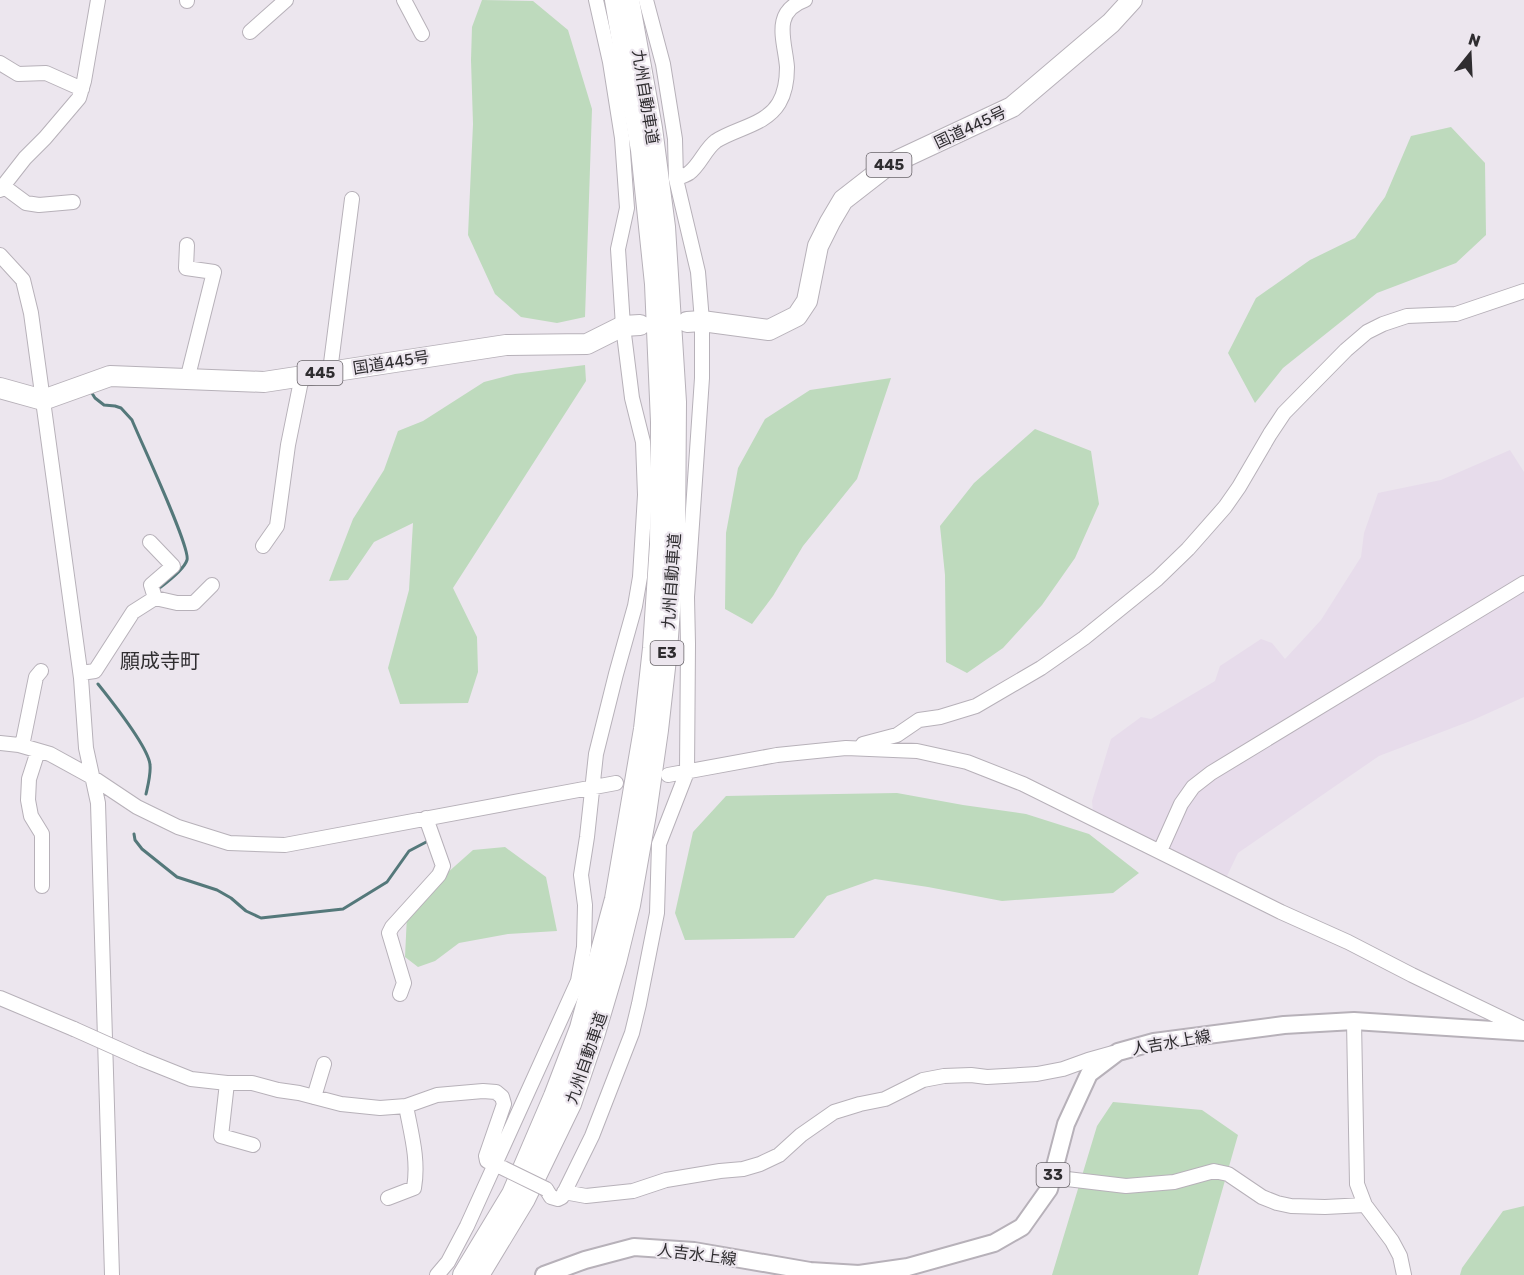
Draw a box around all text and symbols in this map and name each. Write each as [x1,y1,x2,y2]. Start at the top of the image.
north arrow [1440,24,1500,84]
text: N [1466,29,1483,51]
street label: 九州自動車道 [629,48,662,146]
street label: 国道445号 [931,102,1009,152]
road number: 445 [866,153,912,177]
street label: 国道445号 [351,347,431,378]
road number: 445 [298,361,342,385]
street label: 九州自動車道 [659,532,684,630]
road number: E3 [650,641,684,665]
district label: 願成寺町 [120,649,200,673]
street label: 九州自動車道 [562,1010,611,1107]
street label: 人吉水上線 [1130,1026,1212,1059]
road number: 33 [1036,1163,1070,1187]
street label: 人吉水上線 [656,1240,738,1269]

